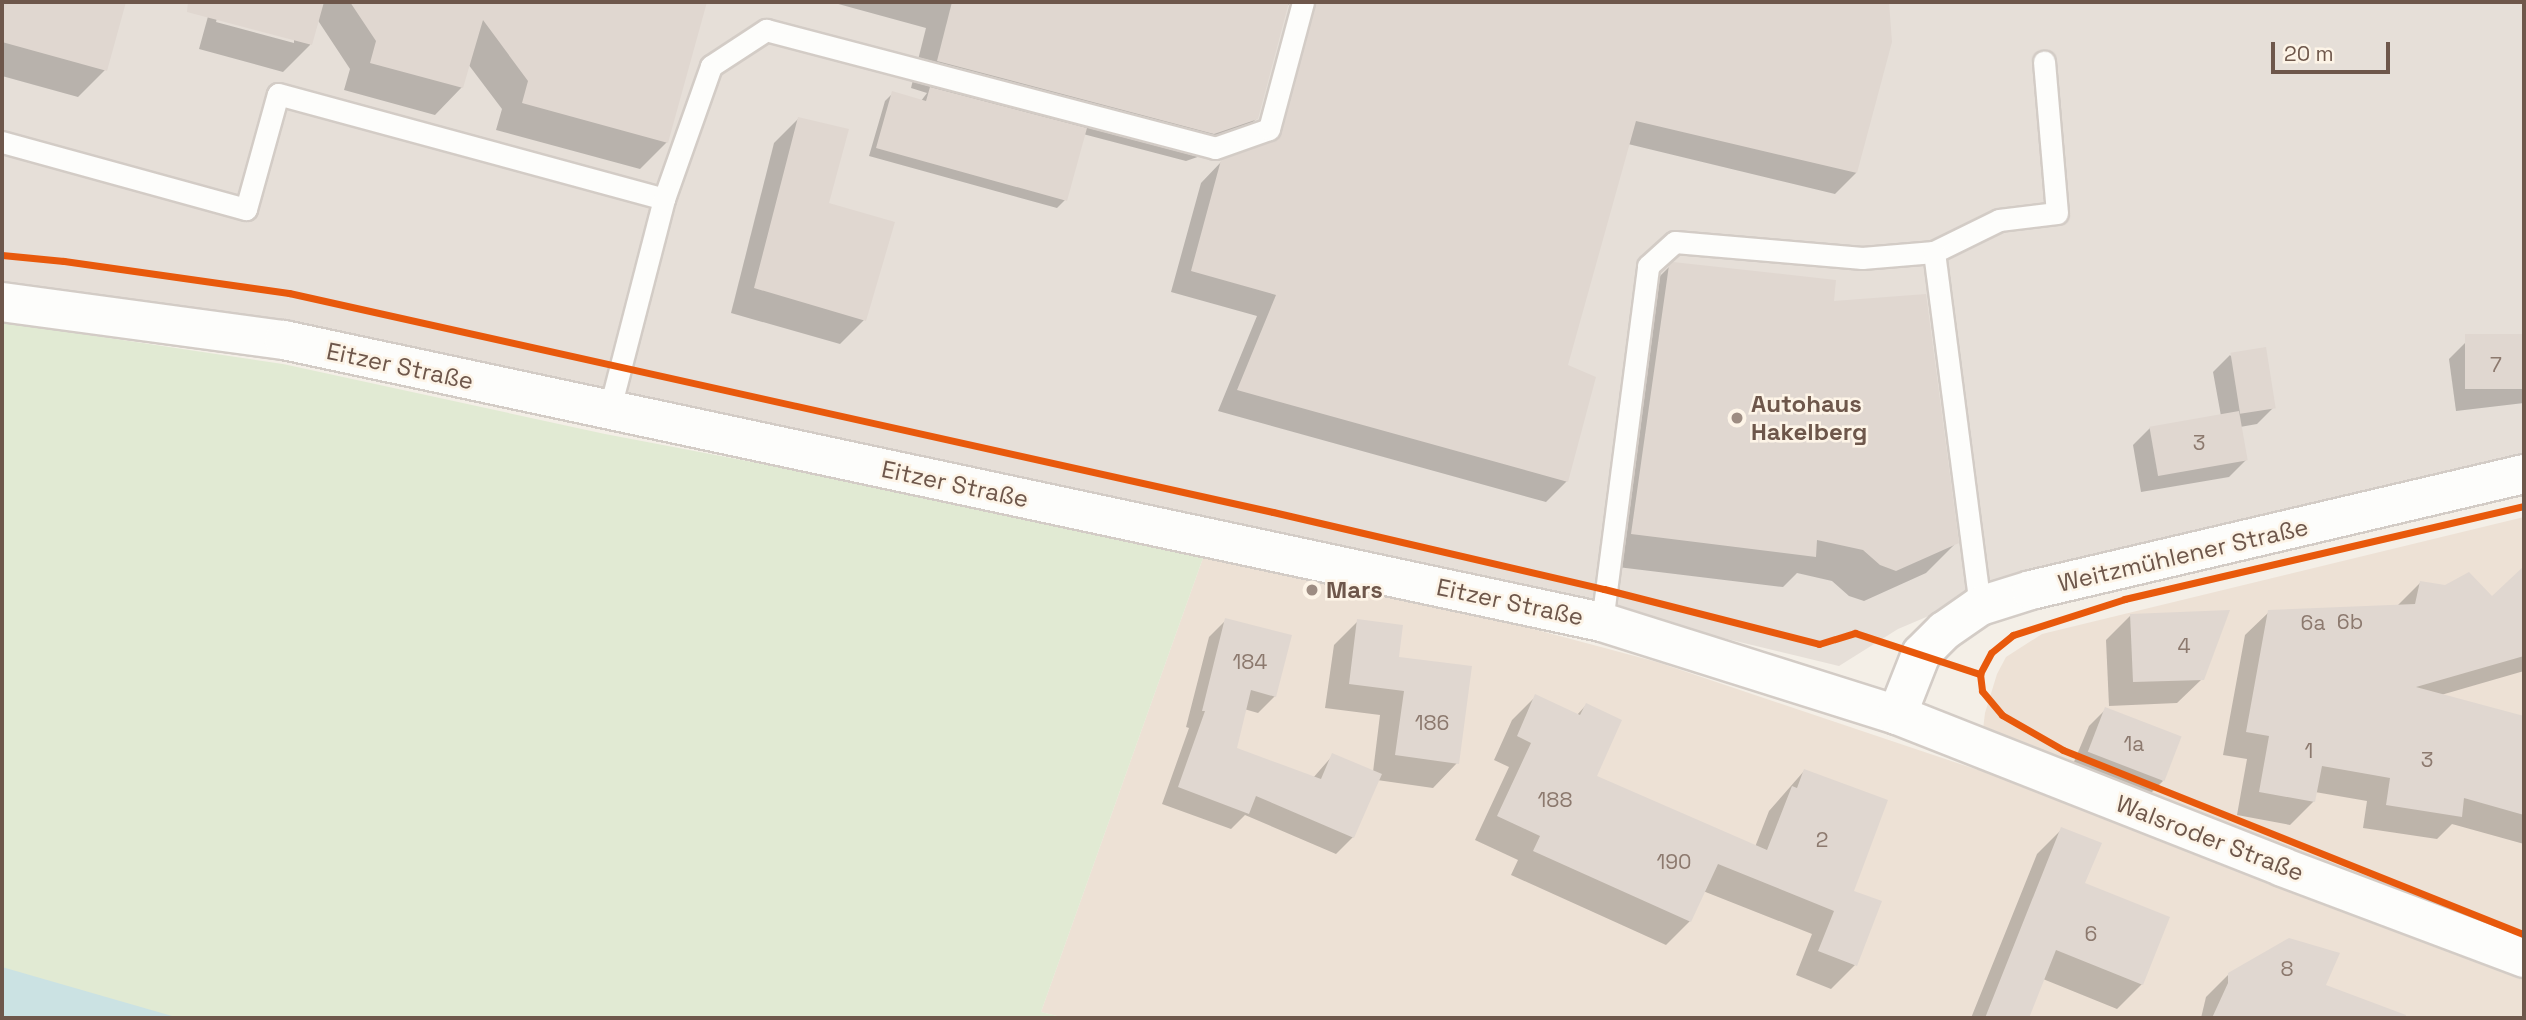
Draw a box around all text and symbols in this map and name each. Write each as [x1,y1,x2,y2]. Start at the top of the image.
scale bar [2274,28,2393,72]
text: 20 m [2284,40,2334,67]
street label: Eitzer Straße [324,336,476,396]
house number: 7 [2490,352,2502,378]
place label: Autohaus Hakelberg [1751,390,1867,446]
marker: Autohaus Hakelberg [1729,410,1745,426]
house number: 3 [2193,430,2205,456]
street label: Eitzer Straße [879,454,1031,514]
street label: Weitzmühlener Straße [2055,512,2311,598]
street label: Eitzer Straße [1434,572,1586,632]
place label: Mars [1326,576,1383,604]
marker: Mars [1304,582,1320,598]
house number: 6b [2337,609,2363,635]
house number: 6a [2301,610,2325,636]
house number: 4 [2177,633,2191,659]
house number: 184 [1233,649,1267,675]
house number: 186 [1415,710,1449,736]
house number: 1a [2124,731,2144,757]
house number: 1 [2305,738,2313,764]
house number: 3 [2421,747,2433,773]
house number: 188 [1538,787,1572,813]
street label: Walsroder Straße [2112,789,2308,887]
house number: 2 [1816,827,1828,853]
house number: 190 [1656,849,1692,875]
house number: 6 [2085,921,2097,947]
house number: 8 [2280,956,2294,982]

